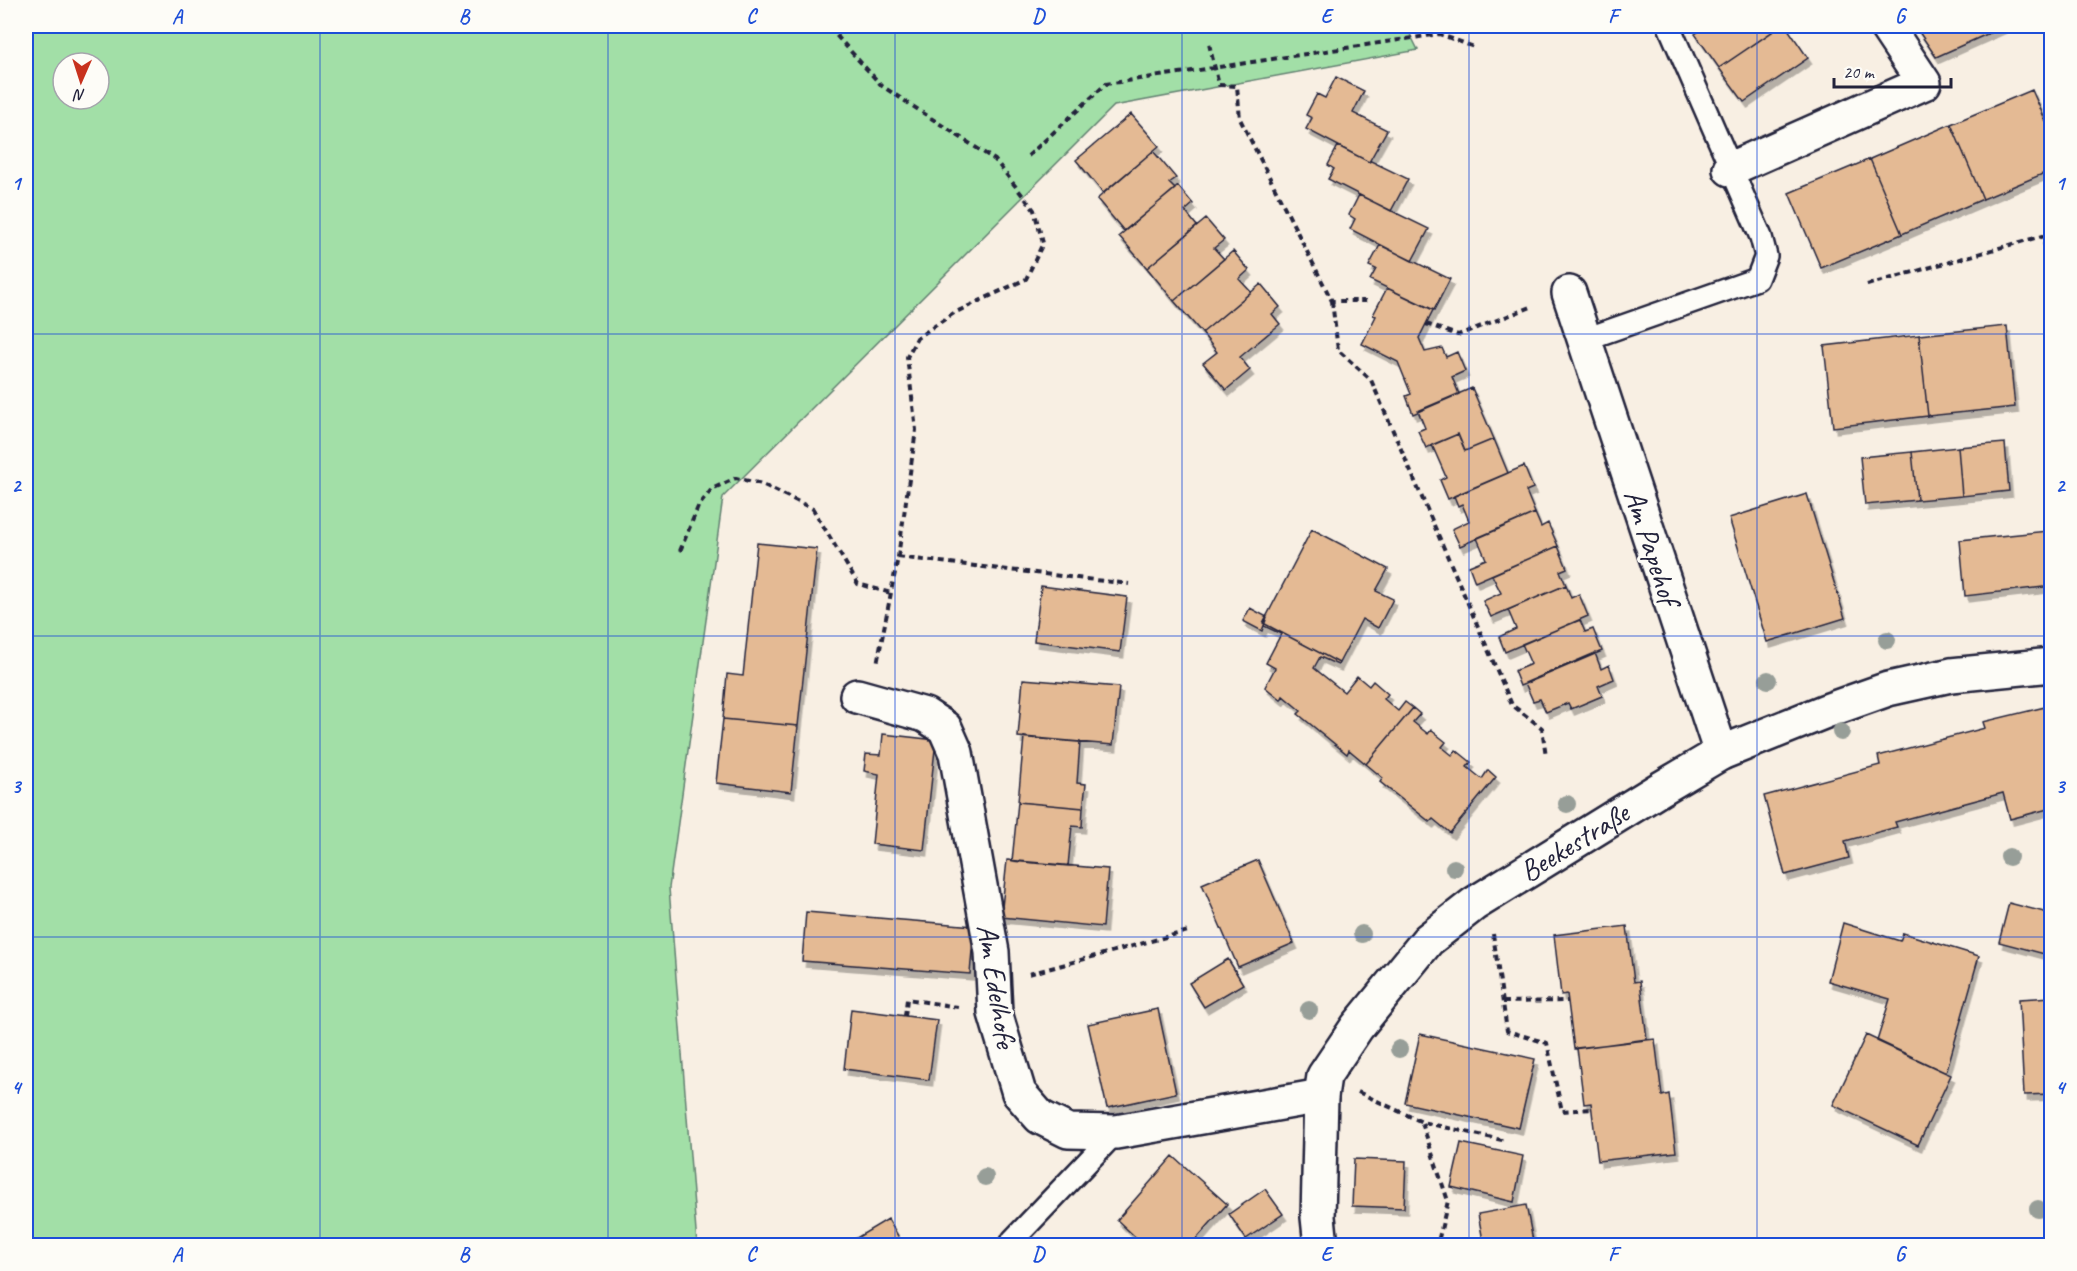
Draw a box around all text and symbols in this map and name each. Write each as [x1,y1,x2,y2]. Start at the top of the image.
text: A [172,4,184,29]
text: B [459,4,471,29]
text: C [746,4,758,29]
text: D [1032,4,1046,29]
text: E [1321,4,1335,29]
text: F [1608,4,1622,29]
text: G [1895,4,1908,29]
north arrow [51,51,111,111]
scale bar [1834,51,1951,89]
text: 20 m [1843,61,1876,83]
text: N [72,85,86,105]
text: 1 [12,171,23,196]
text: 1 [2056,171,2067,196]
text: 2 [12,473,23,498]
text: 2 [2056,473,2067,498]
street label: Am Papehof [1616,485,1690,615]
text: 3 [12,774,23,799]
text: 3 [2056,774,2067,799]
street label: Beekestraße [1513,793,1638,890]
street label: Am Edelhofe [968,921,1026,1053]
text: 4 [12,1075,24,1100]
text: 4 [2056,1075,2068,1100]
text: A [172,1242,184,1267]
text: B [459,1242,471,1267]
text: C [746,1242,758,1267]
text: D [1032,1242,1046,1267]
text: E [1321,1242,1335,1267]
text: F [1608,1242,1622,1267]
text: G [1895,1242,1908,1267]

